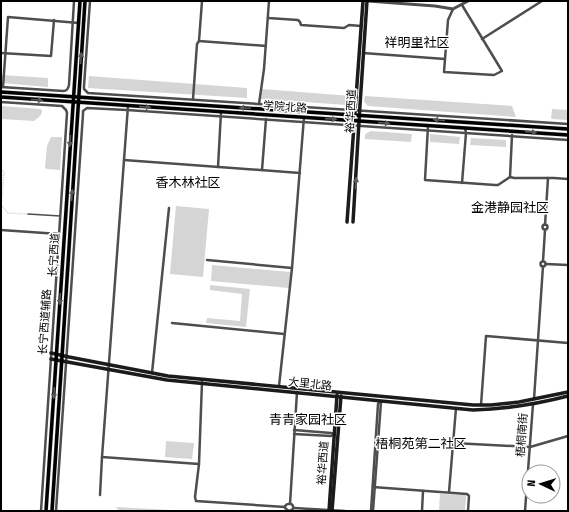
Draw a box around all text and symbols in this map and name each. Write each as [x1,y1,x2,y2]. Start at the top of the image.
district label: 祥明里社区 [384,35,450,50]
one-way arrow [78,52,85,64]
street label: 裕华西道 [343,89,359,133]
one-way arrow [31,96,43,103]
street label: 学院北路 [263,99,307,115]
one-way arrow [139,103,151,110]
one-way arrow [239,104,251,111]
one-way arrow [325,116,337,123]
one-way arrow [433,117,445,124]
one-way arrow [378,119,390,126]
one-way arrow [525,129,537,136]
one-way arrow [67,135,74,147]
district label: 香木林社区 [155,175,221,190]
one-way arrow [352,177,359,189]
one-way arrow [69,189,76,201]
district label: 金港静园社区 [471,200,549,215]
street label: 长宁西道 [46,233,62,277]
street label: 长宁西道辅路 [36,289,54,355]
one-way arrow [57,293,64,305]
street label: 大里北路 [287,375,333,393]
one-way arrow [50,387,57,399]
district label: 青青家园社区 [269,412,347,427]
street label: 梧桐南街 [514,413,530,457]
district label: 梧桐苑第二社区 [375,436,467,451]
street label: 裕华西道 [315,441,331,485]
north arrow [521,464,561,504]
text: N [525,480,538,487]

